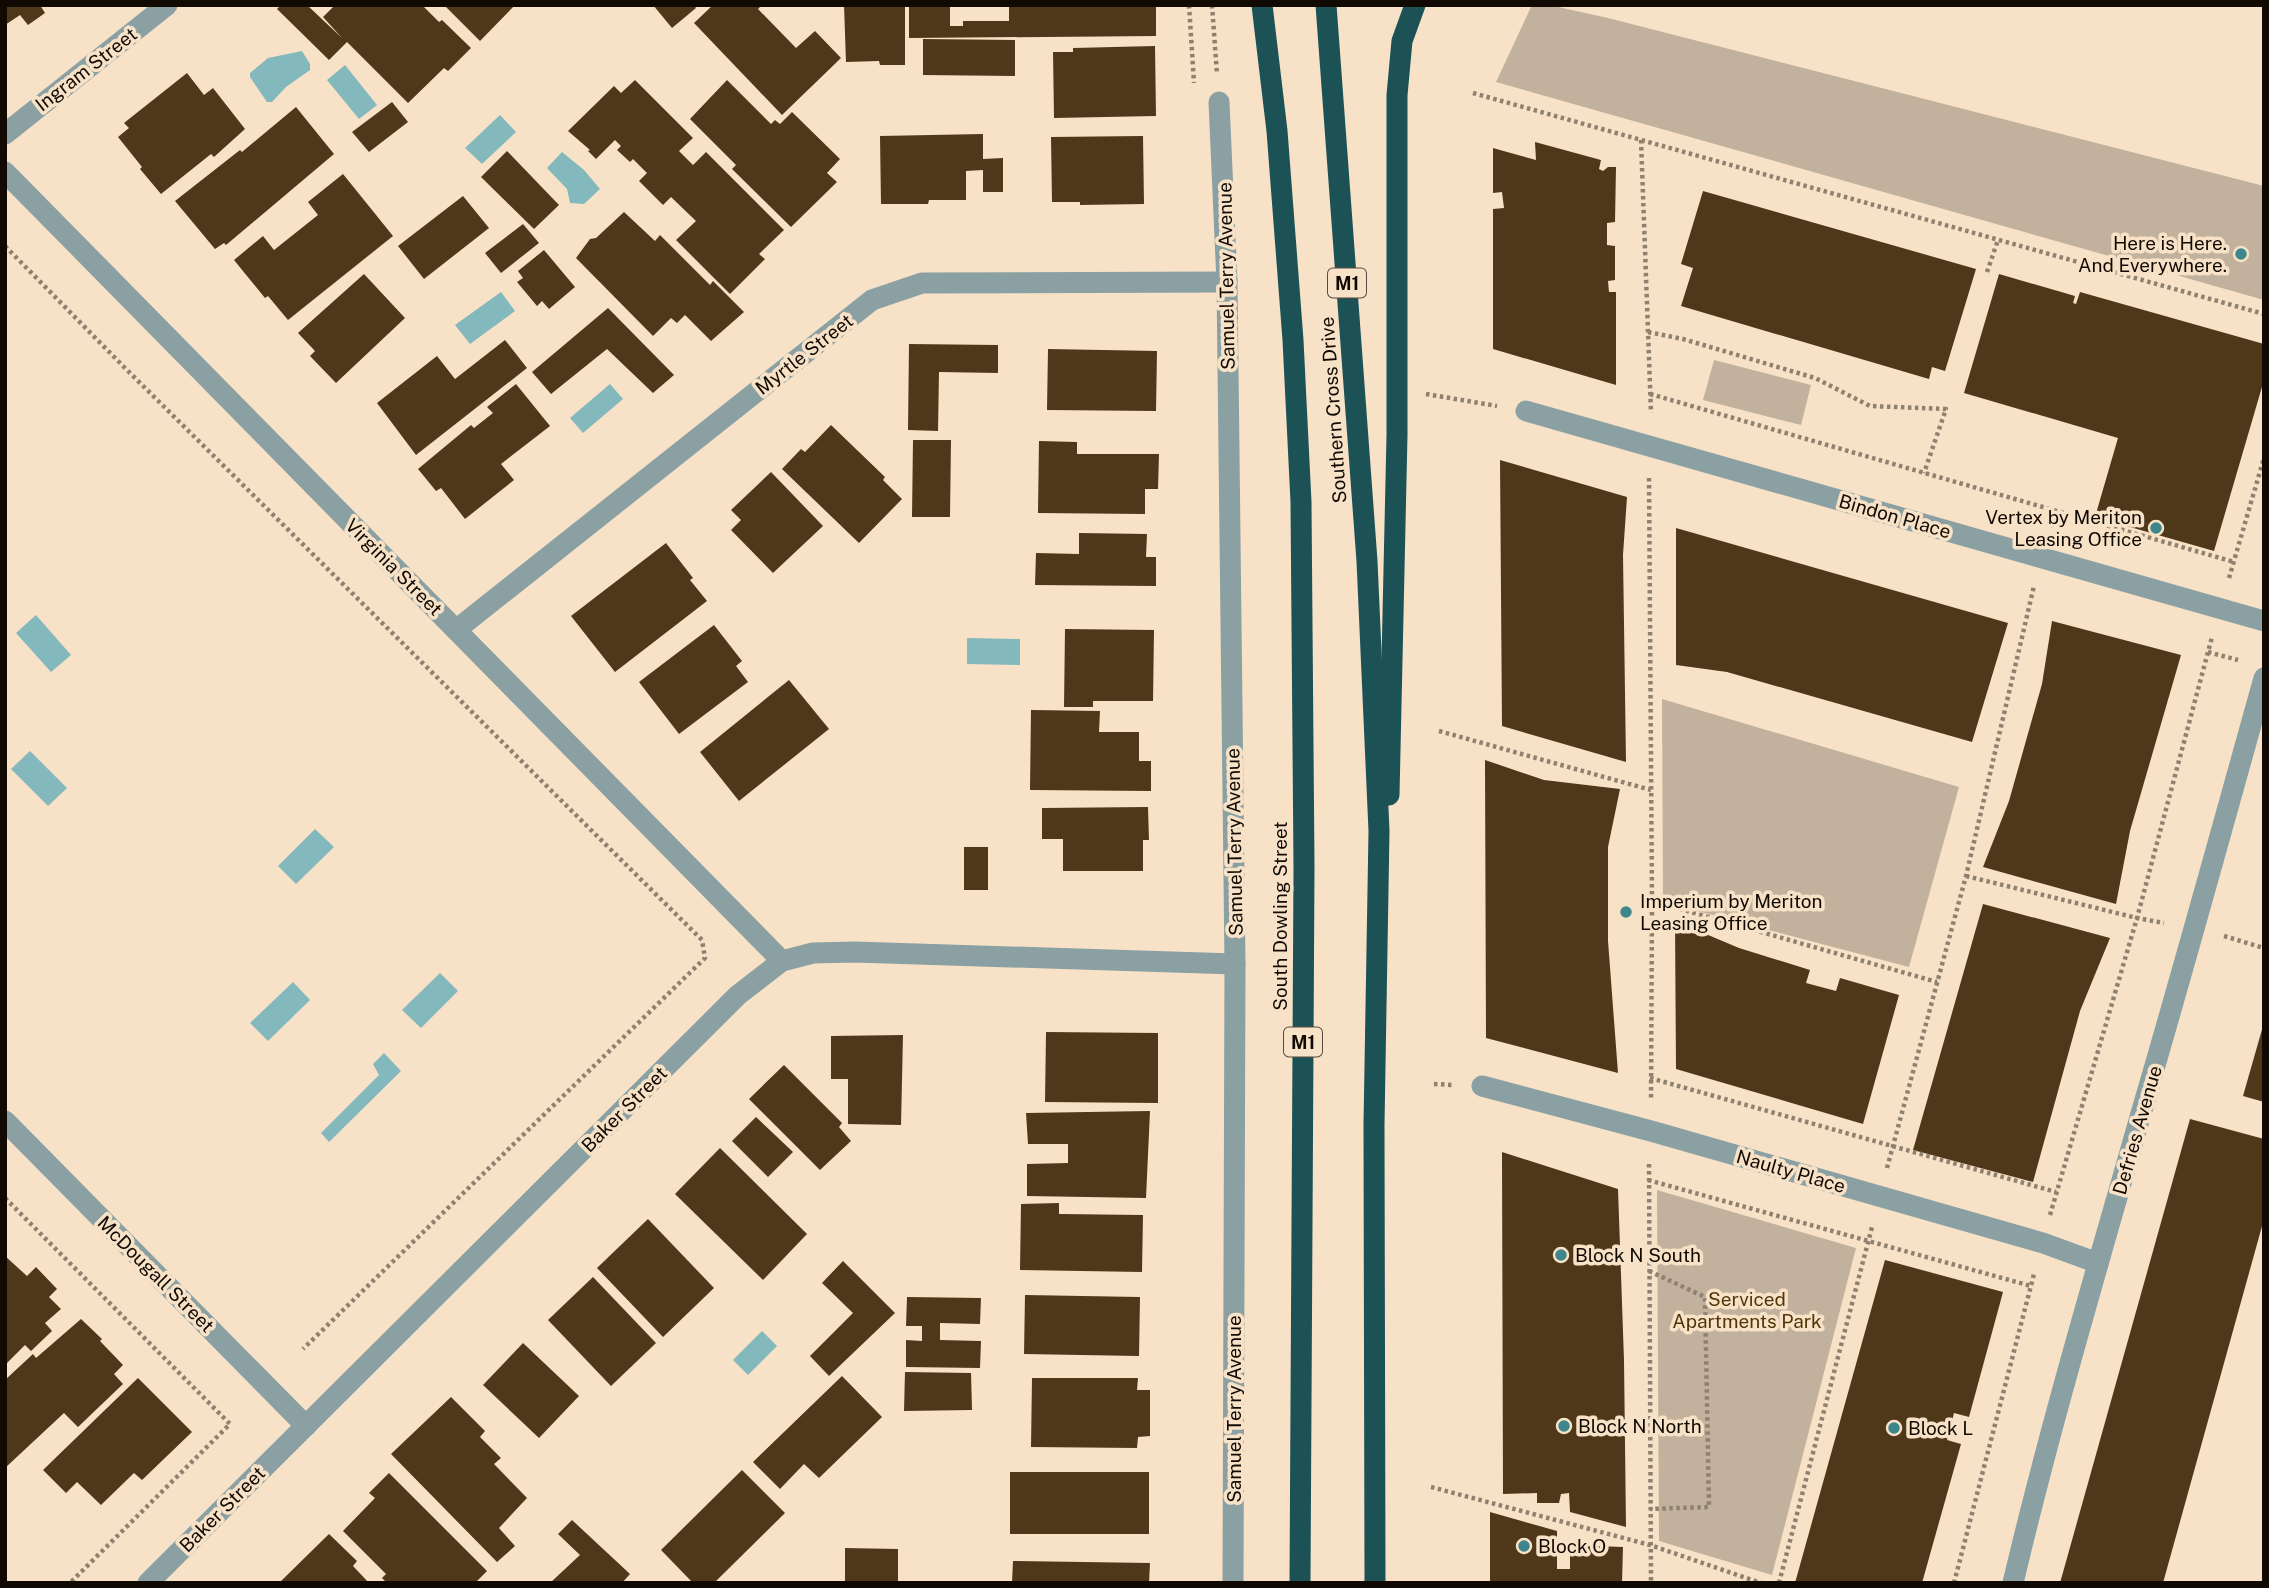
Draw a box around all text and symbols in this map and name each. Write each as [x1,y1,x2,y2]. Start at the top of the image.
street label: Ingram Street [31,23,141,115]
street label: Samuel Terry Avenue [1213,182,1239,370]
place label: Here is Here. And Everywhere. [2078,232,2227,276]
marker: Here is Here. And Everywhere. [2233,246,2249,262]
road number: M1 [1328,268,1366,298]
street label: Myrtle Street [751,309,857,399]
street label: Southern Cross Drive [1316,316,1350,504]
street label: Bindon Place [1836,490,1954,542]
place label: Vertex by Meriton Leasing Office [1985,506,2142,550]
street label: Virginia Street [341,514,447,620]
marker: Vertex by Meriton Leasing Office [2148,520,2164,536]
street label: Samuel Terry Avenue [1221,748,1247,936]
street label: South Dowling Street [1269,821,1291,1011]
place label: Imperium by Meriton Leasing Office [1640,890,1823,934]
marker: Imperium by Meriton Leasing Office [1618,904,1634,920]
road number: M1 [1284,1028,1322,1056]
street label: Baker Street [577,1062,671,1156]
street label: Defries Avenue [2108,1063,2166,1197]
street label: Naulty Place [1734,1145,1848,1197]
street label: McDougall Street [93,1211,219,1337]
place label: Block N South [1575,1244,1701,1266]
marker: Block N South [1553,1247,1569,1263]
park label: Serviced Apartments Park [1672,1288,1822,1332]
street label: Samuel Terry Avenue [1223,1315,1245,1503]
place label: Block N North [1578,1415,1702,1437]
place label: Block L [1908,1417,1973,1439]
marker: Block N North [1556,1418,1572,1434]
marker: Block L [1886,1420,1902,1436]
street label: Baker Street [175,1462,269,1556]
place label: Block O [1538,1535,1606,1557]
marker: Block O [1516,1538,1532,1554]

